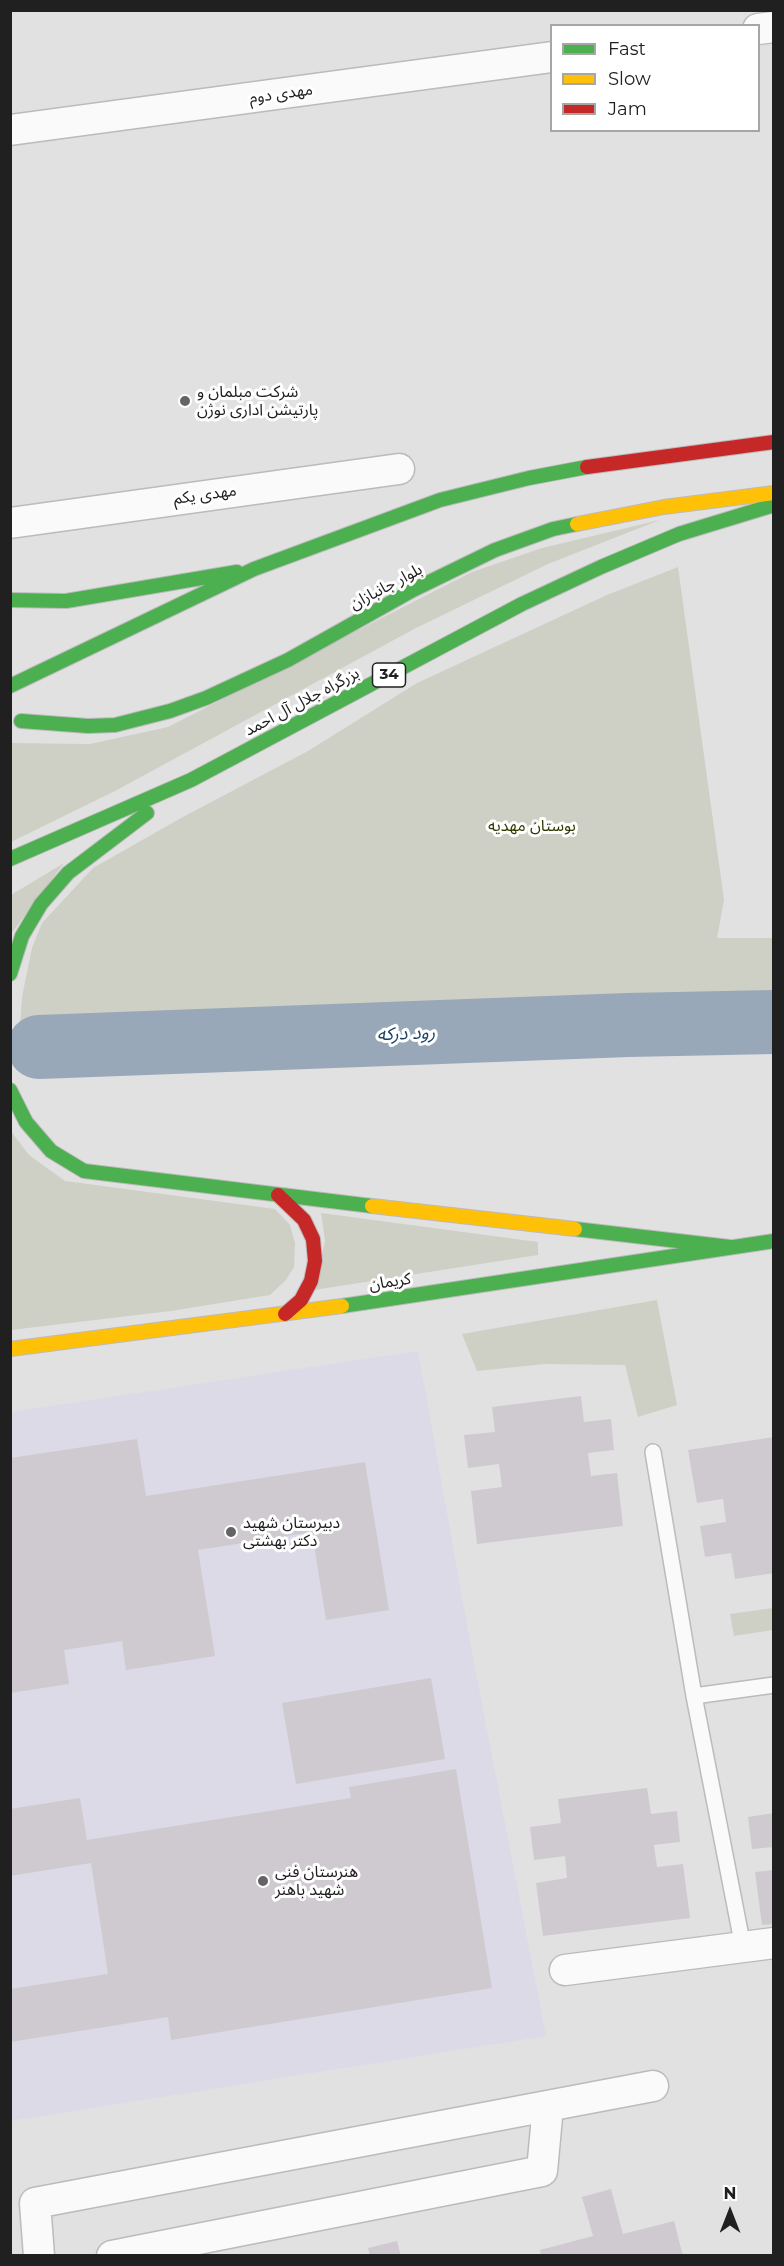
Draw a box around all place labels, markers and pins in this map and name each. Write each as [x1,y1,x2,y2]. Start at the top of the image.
place label: شرکت مبلمان و پارتیشن اداری نوژن [197,382,318,420]
marker: شرکت مبلمان و پارتیشن اداری نوژن [178,394,192,408]
place label: دبیرستان شهید دکتر بهشتی [243,1513,340,1551]
marker: دبیرستان شهید دکتر بهشتی [224,1525,238,1539]
place label: هنرستان فنی شهید باهنر [275,1862,358,1900]
marker: هنرستان فنی شهید باهنر [256,1874,270,1888]

